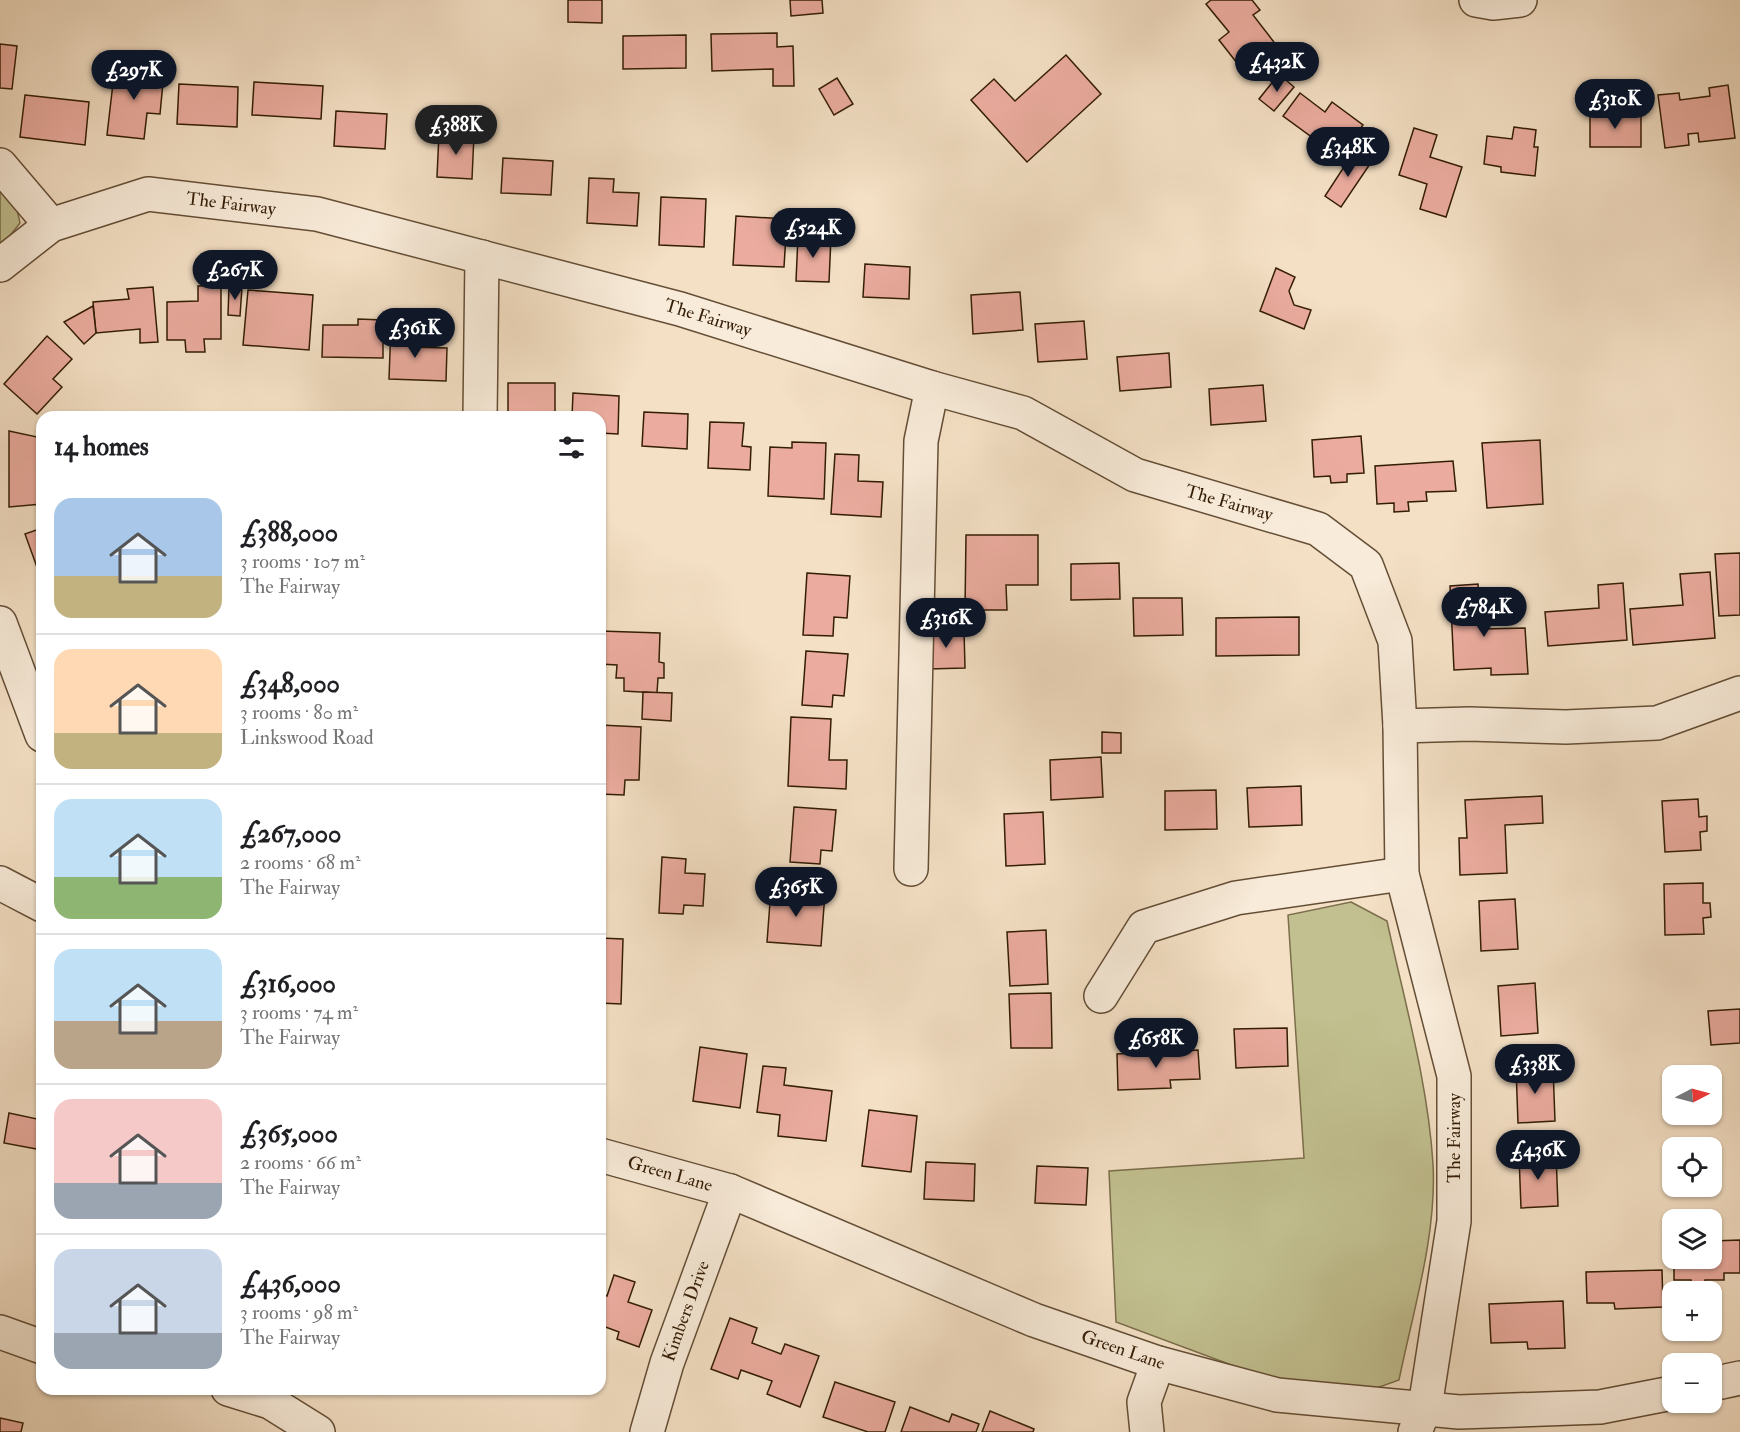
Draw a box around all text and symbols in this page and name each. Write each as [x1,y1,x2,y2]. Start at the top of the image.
pin: £432K [1235,42,1319,93]
text: £432K [1249,49,1305,74]
pin: £297K [92,50,176,101]
text: £297K [105,57,163,82]
pin: £310K [1573,79,1657,130]
text: £310K [1589,86,1641,111]
pin: £388K [414,105,498,156]
text: £388K [429,112,483,137]
pin: £348K [1306,127,1390,178]
text: £348K [1320,134,1376,159]
street label: The Fairway [185,187,278,221]
pin: £524K [771,208,855,259]
text: £524K [784,215,842,240]
pin: £267K [193,250,277,301]
text: £267K [207,257,263,282]
street label: The Fairway [662,294,755,342]
pin: £361K [373,308,457,359]
text: £361K [389,315,441,340]
text: 14 homes [54,431,149,463]
icon: filters [555,431,588,464]
street label: The Fairway [1183,480,1276,527]
text: £388,000 [240,517,338,549]
icon: home [102,522,174,594]
text: 3 rooms · 107 m² [240,549,365,574]
text: The Fairway [240,574,340,599]
pin: £784K [1442,587,1526,638]
text: £784K [1456,594,1512,619]
pin: £316K [904,598,988,649]
text: £316K [920,605,972,630]
text: £348,000 [240,668,340,700]
icon: home [102,673,174,745]
text: 3 rooms · 80 m² [240,700,358,725]
text: Linkswood Road [240,725,374,750]
text: £267,000 [240,818,341,850]
icon: home [102,823,174,895]
text: 2 rooms · 68 m² [240,850,361,875]
pin: £365K [754,867,838,918]
text: £365K [769,874,823,899]
text: The Fairway [240,875,340,900]
text: £316,000 [240,968,336,1000]
icon: home [102,973,174,1045]
text: 3 rooms · 74 m² [240,1000,358,1025]
pin: £658K [1114,1018,1198,1069]
text: The Fairway [240,1025,340,1050]
text: £658K [1128,1025,1184,1050]
pin: £338K [1493,1044,1577,1095]
text: £338K [1509,1051,1561,1076]
north arrow [1662,1065,1722,1125]
map controls [1662,1065,1722,1413]
street label: The Fairway [1443,1092,1466,1183]
text: £365,000 [240,1118,338,1150]
icon: home [102,1123,174,1195]
pin: £436K [1496,1130,1580,1181]
text: £436K [1510,1137,1566,1162]
button: locate [1662,1137,1722,1197]
text: 2 rooms · 66 m² [240,1150,361,1175]
street label: Green Lane [625,1151,716,1197]
text: The Fairway [240,1175,340,1200]
button: layers [1662,1209,1722,1269]
street label: Kimbers Drive [657,1257,715,1364]
text: £436,000 [240,1268,341,1300]
icon: home [102,1273,174,1345]
button: + [1662,1281,1722,1341]
text: 3 rooms · 98 m² [240,1300,358,1325]
text: The Fairway [240,1325,340,1350]
street label: Green Lane [1078,1325,1168,1375]
button: − [1662,1353,1722,1413]

